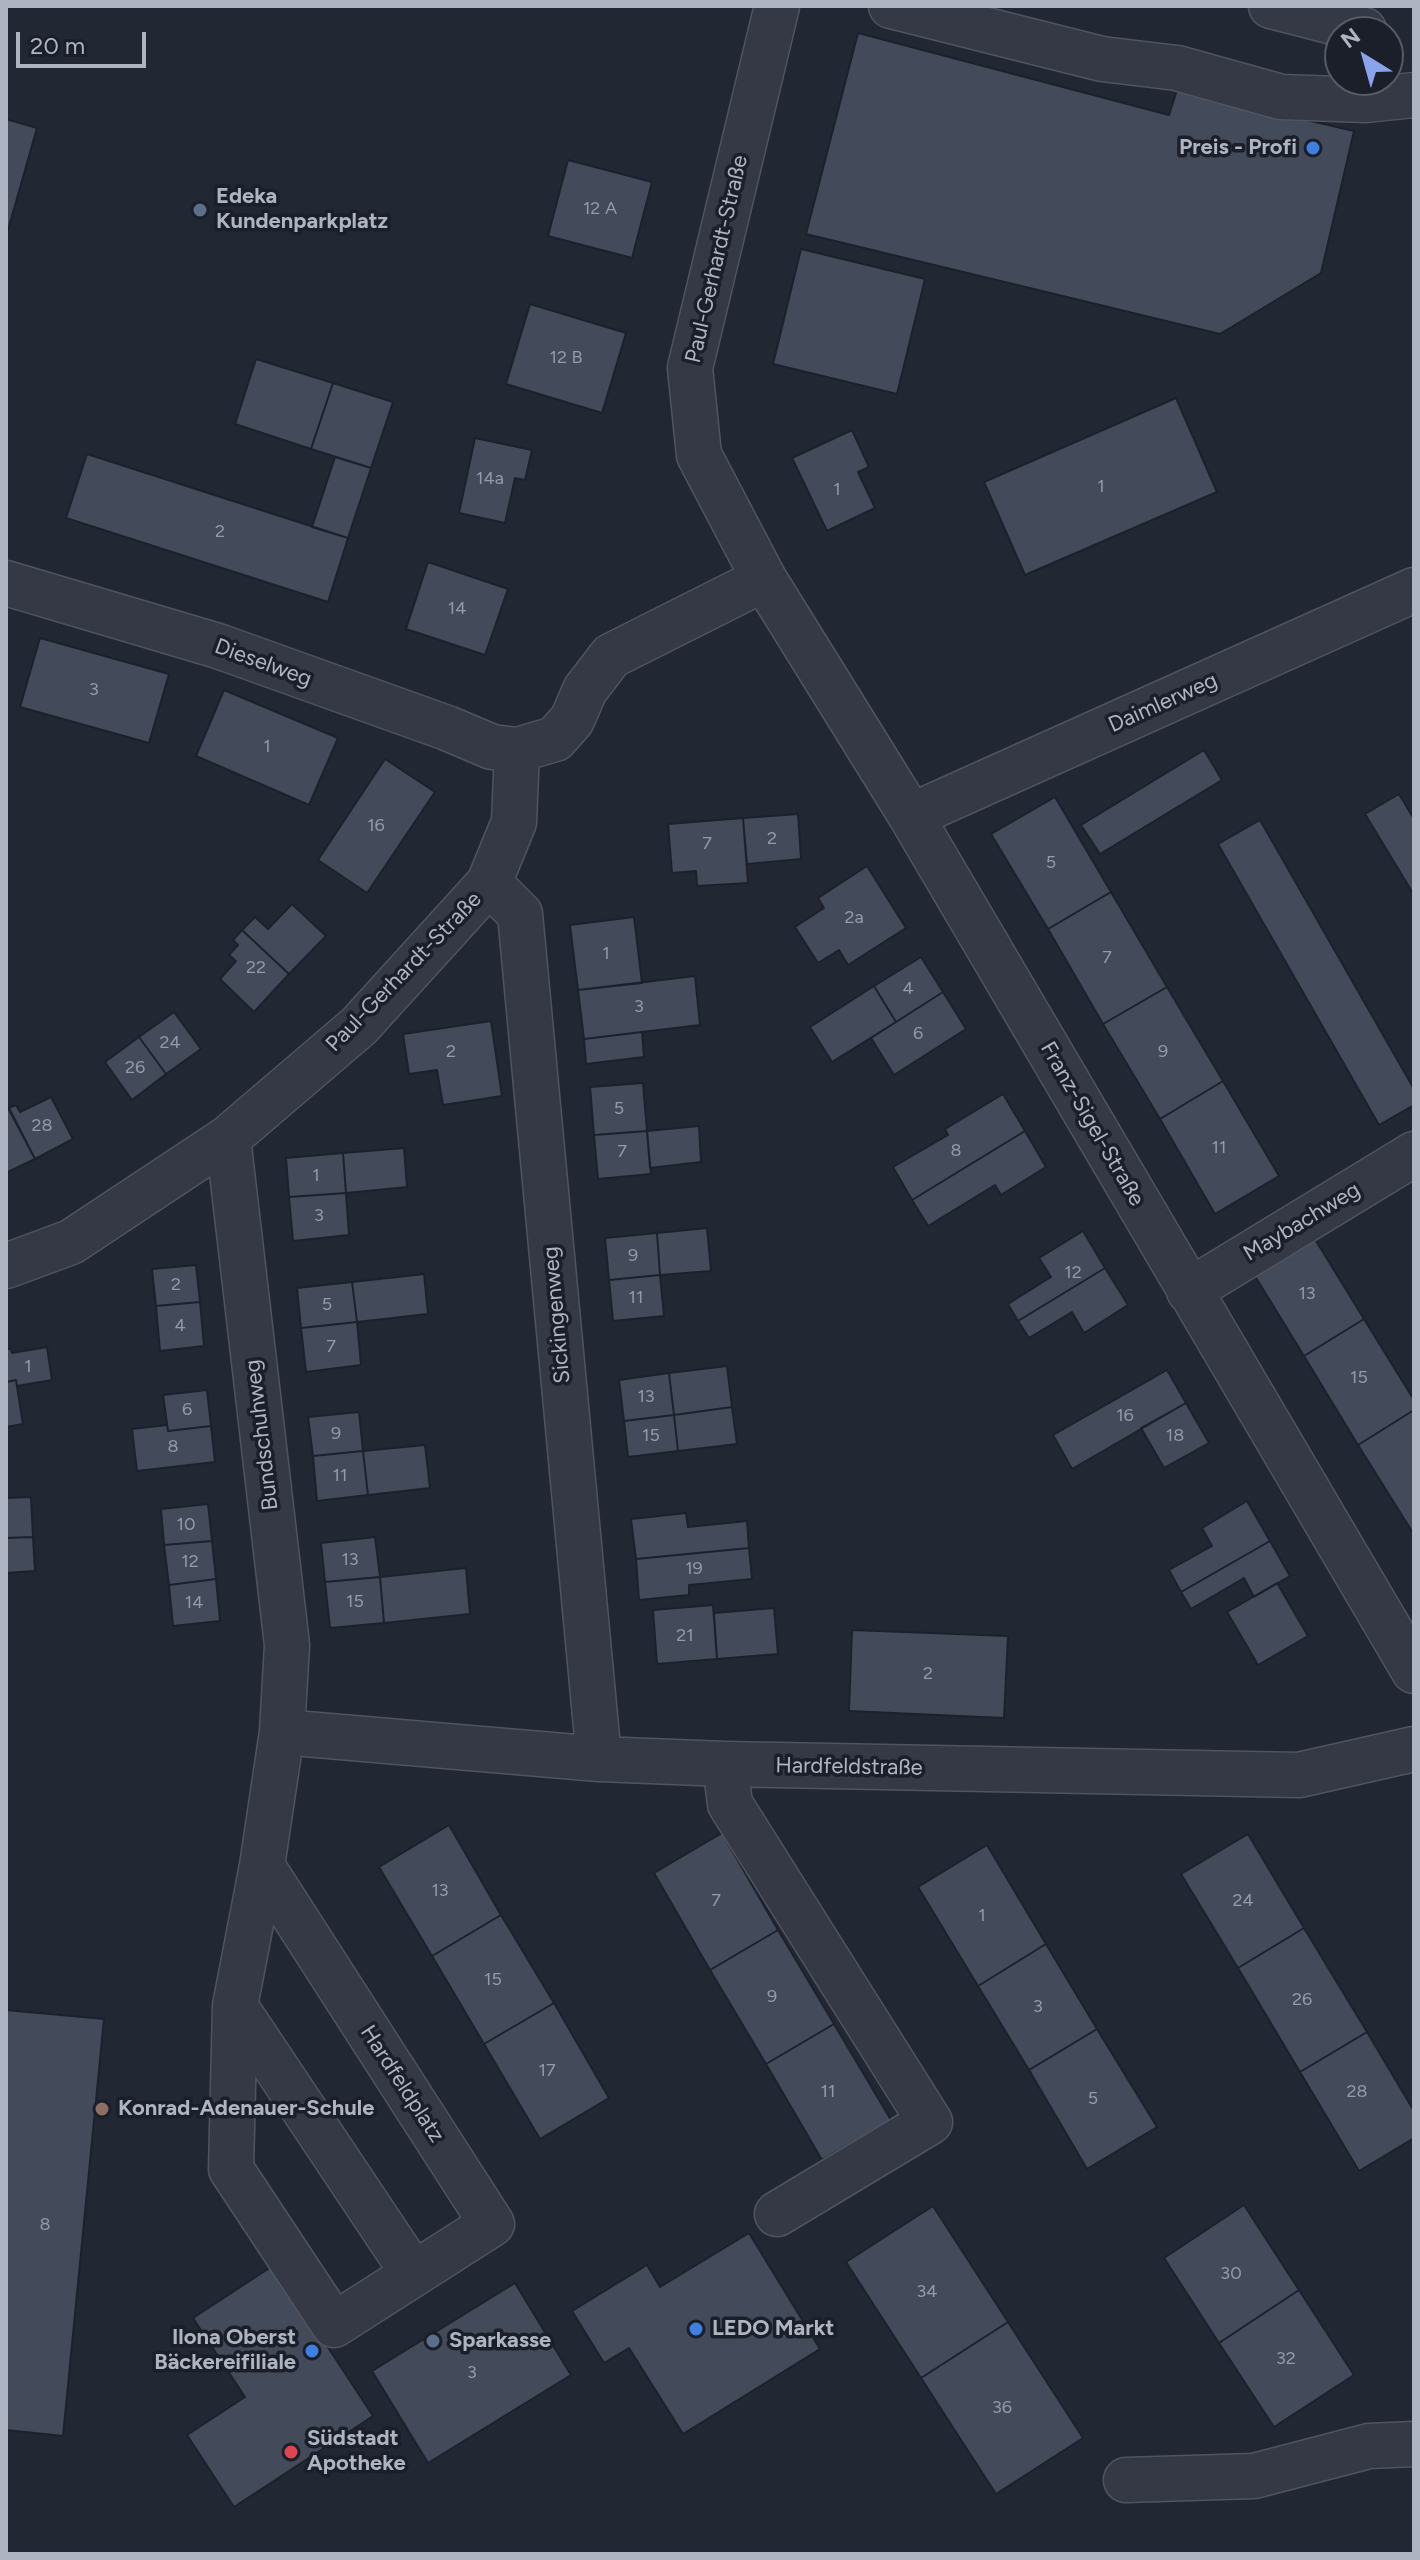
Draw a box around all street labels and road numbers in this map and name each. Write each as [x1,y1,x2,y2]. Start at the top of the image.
street label: Paul-Gerhardt-Straße [680,153,754,365]
street label: Dieselweg [211,633,315,693]
street label: Daimlerweg [1104,667,1222,739]
street label: Paul-Gerhardt-Straße [321,886,487,1058]
street label: Franz-Sigel-Straße [1034,1037,1150,1211]
street label: Maybachweg [1239,1177,1365,1267]
street label: Sickingenweg [538,1245,576,1385]
street label: Bundschuhweg [240,1358,284,1512]
street label: Hardfeldstraße [775,1753,923,1781]
street label: Hardfeldplatz [354,2021,450,2147]

